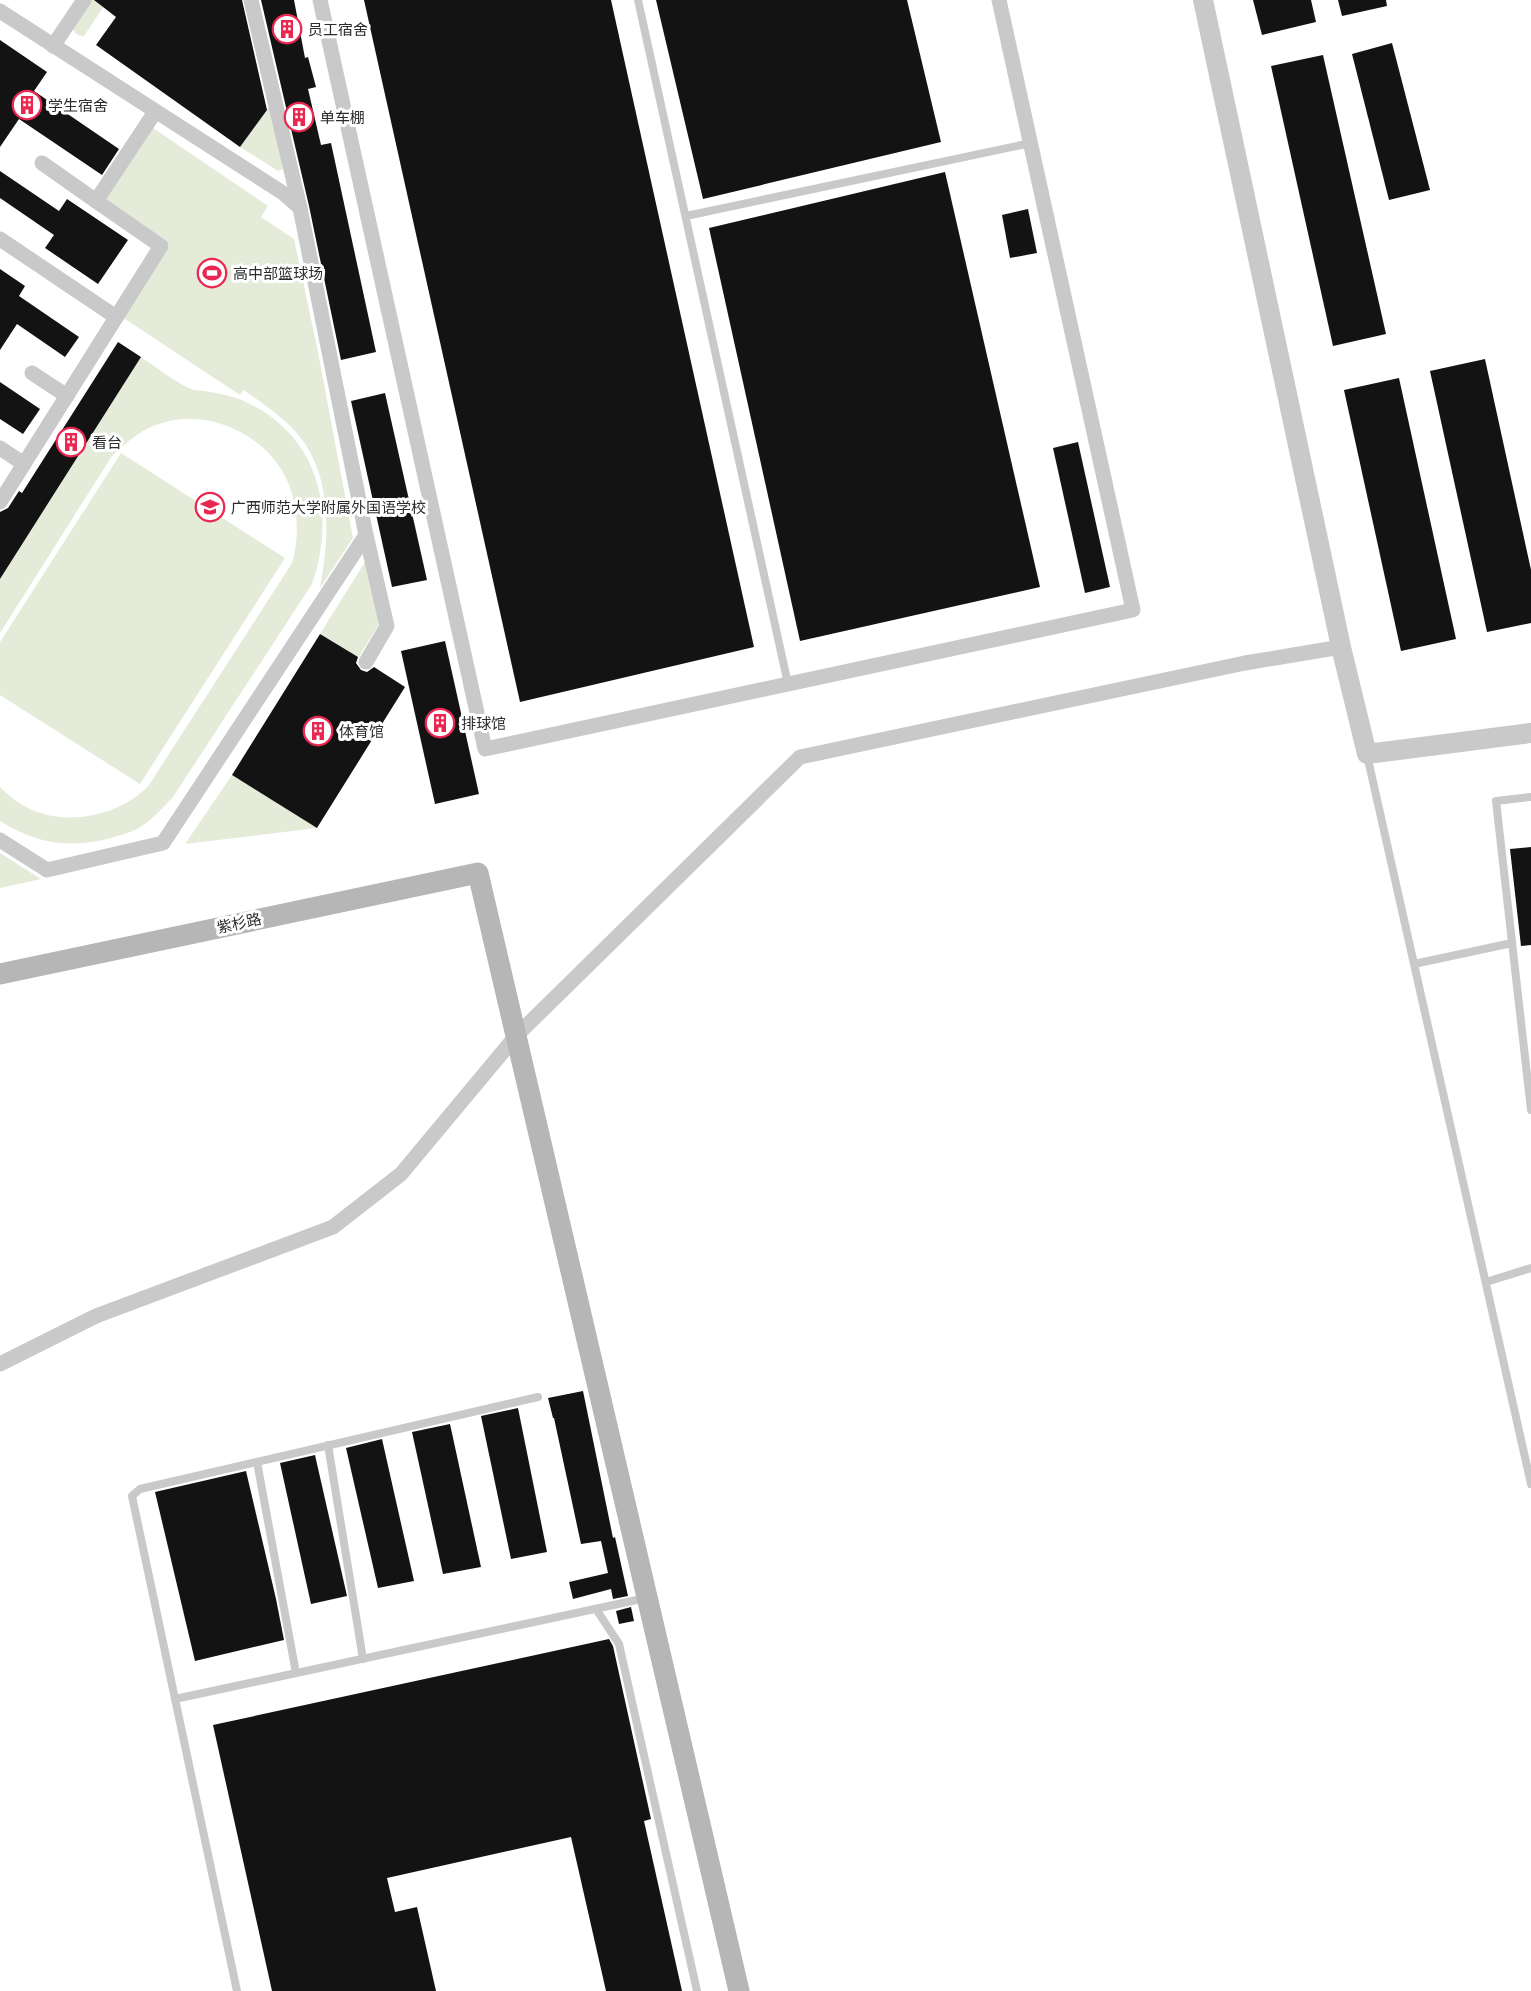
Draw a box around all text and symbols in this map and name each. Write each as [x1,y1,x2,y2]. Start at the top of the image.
building icon: 员工宿舍 [271,13,303,45]
place label: 员工宿舍 [308,20,368,39]
building icon: 学生宿舍 [11,89,43,121]
place label: 学生宿舍 [48,96,108,115]
building icon: 单车棚 [283,101,315,133]
place label: 单车棚 [320,108,365,127]
sports icon: 高中部篮球场 [196,257,228,289]
place label: 高中部篮球场 [233,264,323,283]
building icon: 看台 [55,426,87,458]
place label: 看台 [92,433,122,452]
school or university icon: 广西师范大学附属外国语学校 [194,491,226,523]
place label: 广西师范大学附属外国语学校 [231,498,426,517]
building icon: 排球馆 [424,707,456,739]
place label: 排球馆 [461,714,506,733]
building icon: 体育馆 [302,715,334,747]
place label: 体育馆 [339,722,384,741]
street label: 紫杉路 [215,909,263,937]

